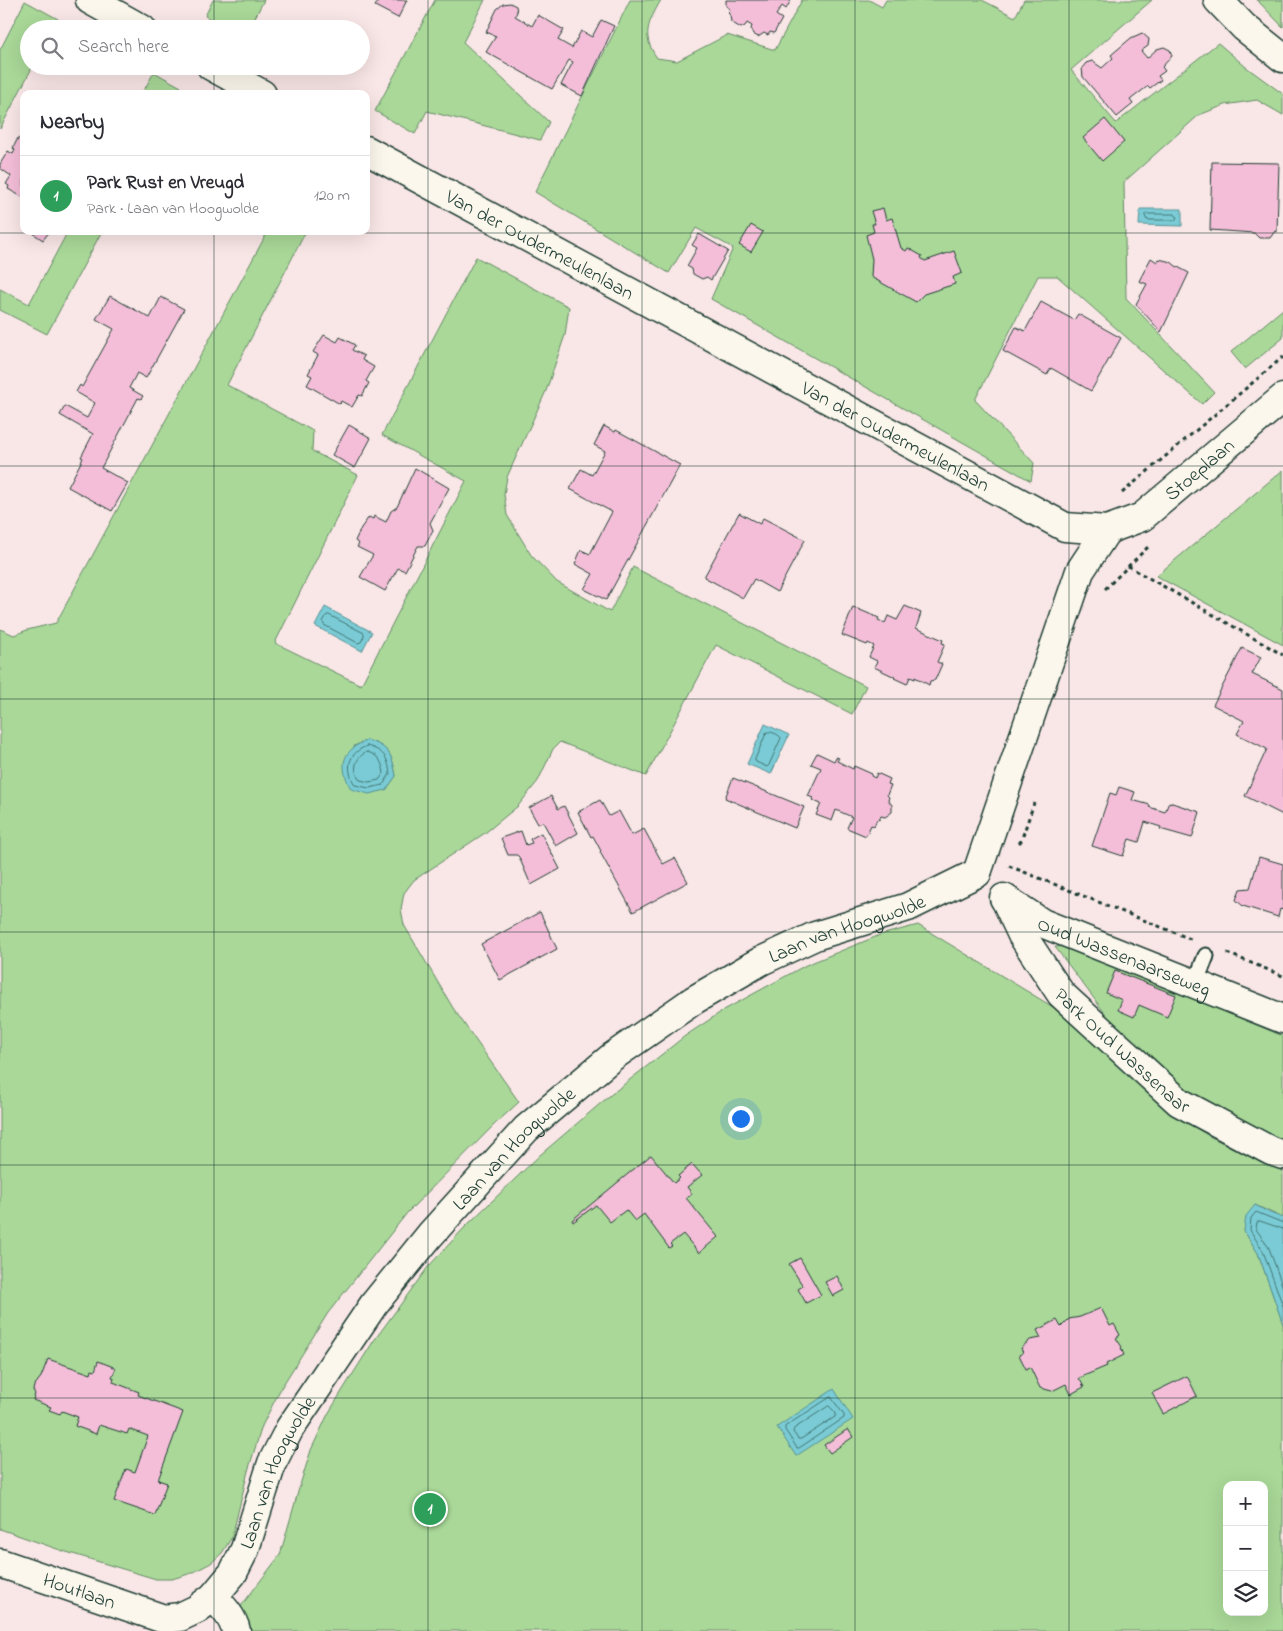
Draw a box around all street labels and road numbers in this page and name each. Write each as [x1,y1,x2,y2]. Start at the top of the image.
street label: Van der Oudermeulenlaan [439,183,639,309]
street label: Van der Oudermeulenlaan [794,375,994,501]
street label: Stoeplaan [1159,433,1242,509]
street label: Laan van Hoogwolde [765,888,931,972]
street label: Oud Wassenaarseweg [1032,910,1214,1007]
street label: Park Oud Wassenaar [1046,982,1195,1123]
street label: Laan van Hoogwolde [447,1081,583,1218]
street label: Laan van Hoogwolde [234,1391,325,1553]
street label: Houtlaan [38,1567,119,1618]

